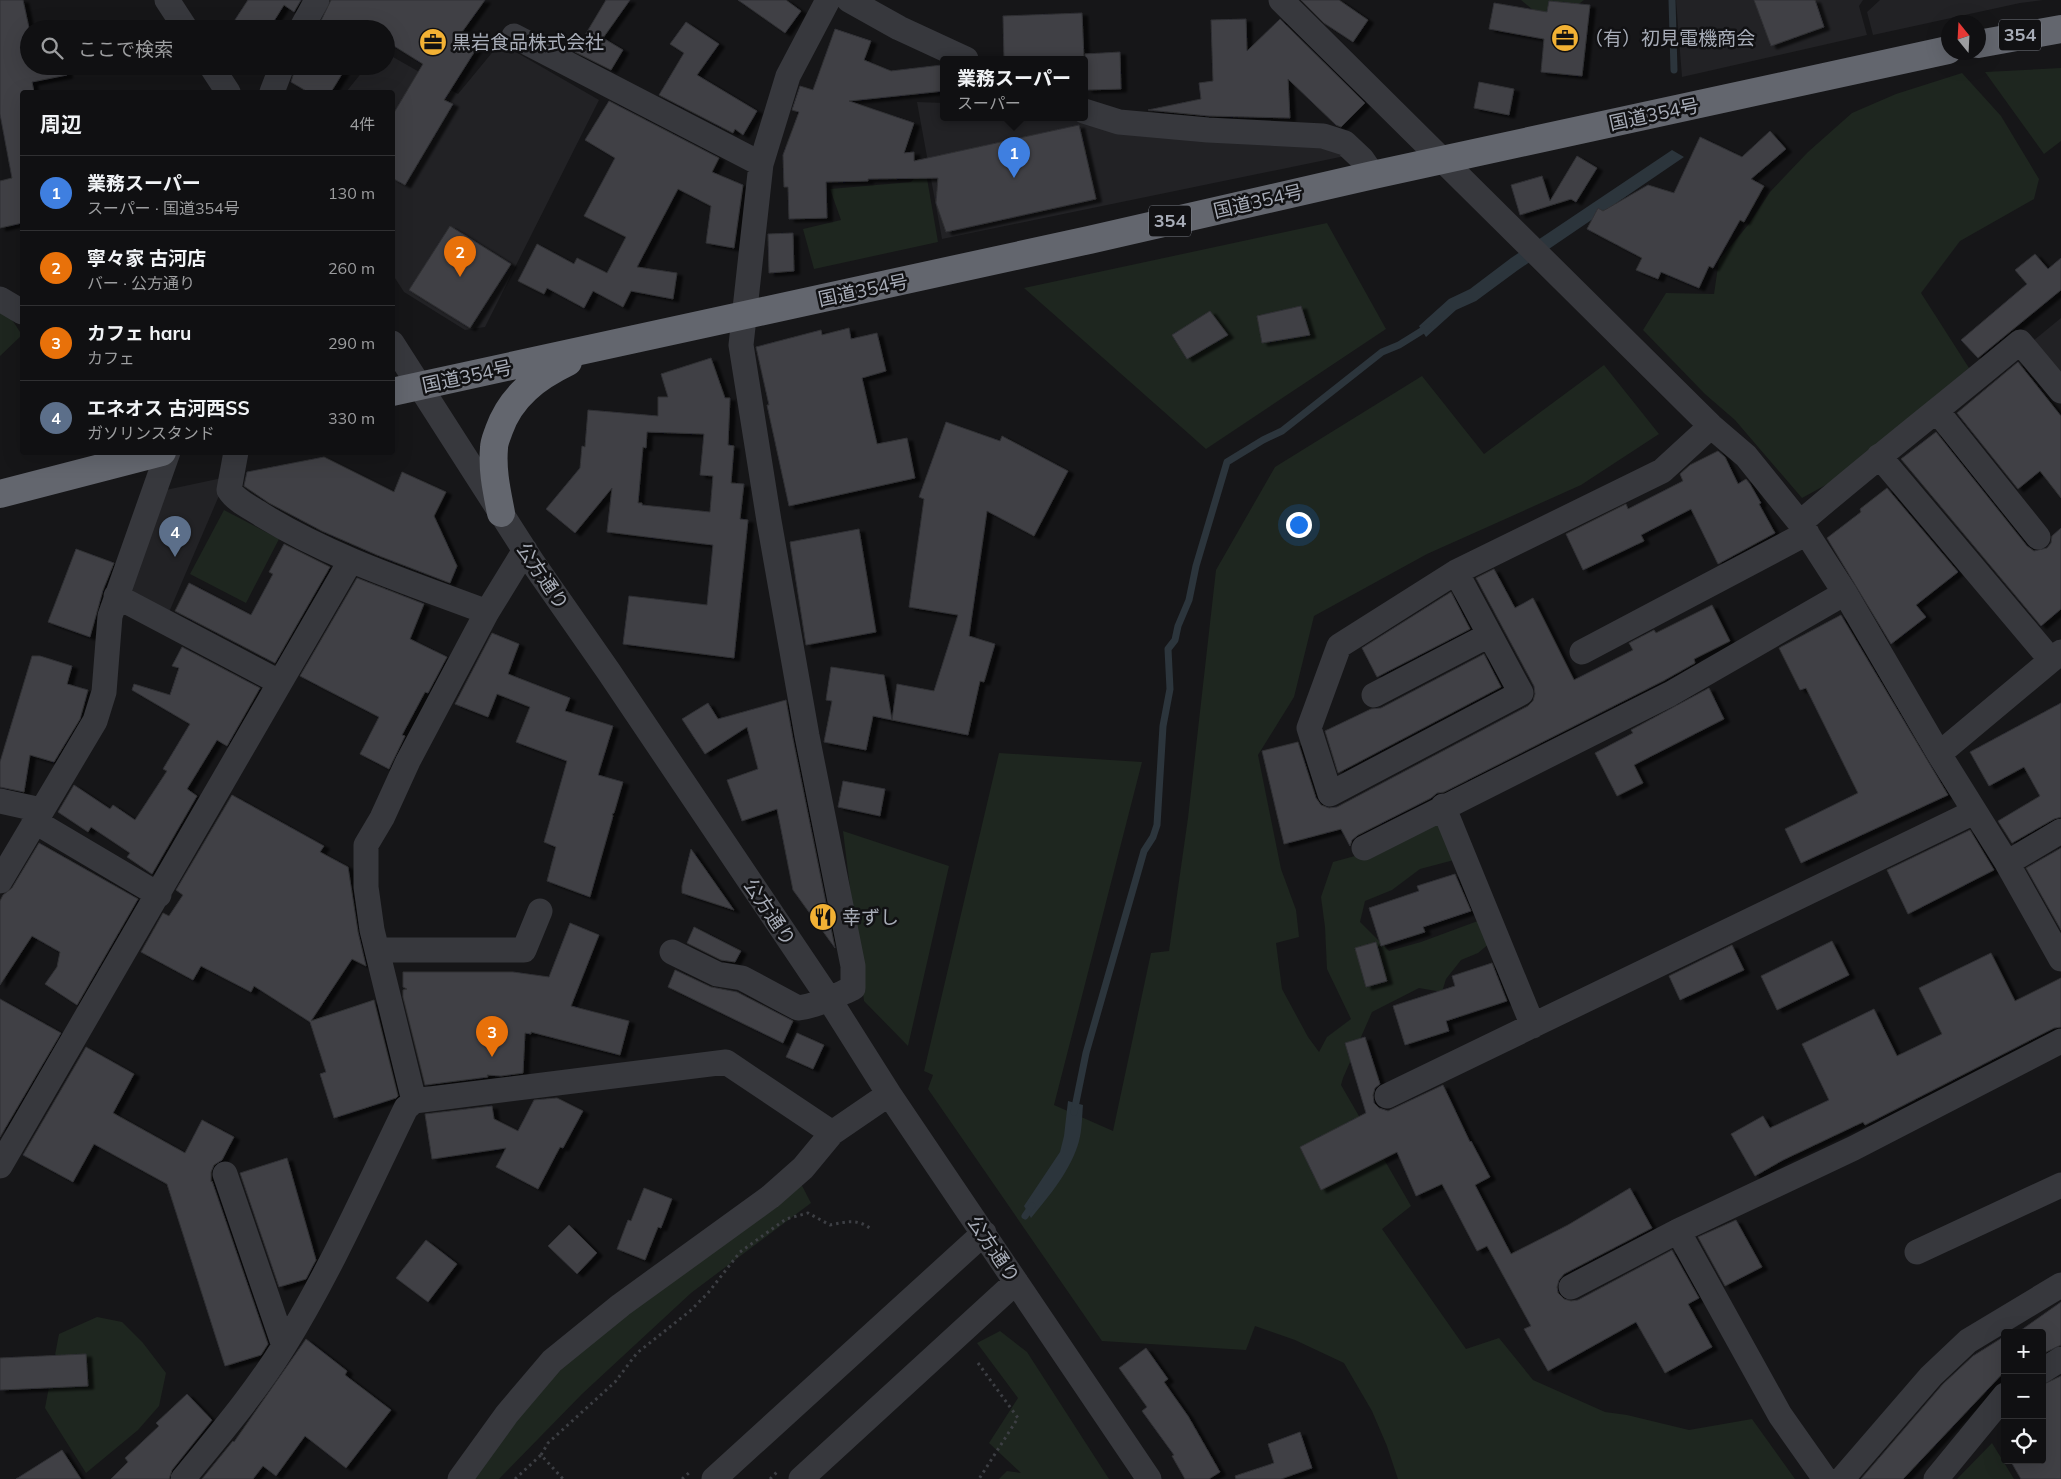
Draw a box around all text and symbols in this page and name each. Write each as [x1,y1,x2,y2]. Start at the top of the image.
north arrow [1941,15,1986,60]
search box [20,20,395,75]
road number: 354 [1999,20,2041,50]
office icon: （有）初見電機商会 [1550,23,1580,53]
place label: （有）初見電機商会 [1584,26,1755,50]
office icon: 黒岩食品株式会社 [418,27,448,57]
place label: 黒岩食品株式会社 [452,30,604,54]
icon: search [38,34,66,62]
text: ここで検索 [78,37,173,61]
popup [940,56,1088,121]
text: 業務スーパー [957,66,1071,90]
text: スーパー [957,93,1021,113]
street label: 国道354号 [1607,93,1701,135]
text: 周辺 [40,111,82,137]
text: 4件 [349,114,375,134]
pin: 1 [998,137,1030,178]
text: 業務スーパー [87,171,201,195]
street label: 国道354号 [1211,179,1305,223]
text: 1 [51,183,61,203]
text: 130 m [328,183,375,203]
text: スーパー · 国道354号 [87,198,240,218]
road number: 354 [1149,206,1191,237]
pin: 2 [444,236,476,277]
text: 寧々家 古河店 [87,246,206,270]
text: 2 [51,258,61,278]
text: 260 m [328,258,375,278]
street label: 国道354号 [816,269,910,311]
text: バー · 公方通り [87,273,195,293]
text: カフェ haru [87,321,191,345]
text: 3 [51,333,61,353]
text: 290 m [328,333,375,353]
text: カフェ [87,348,135,368]
street label: 国道354号 [420,355,514,397]
text: エネオス 古河西SS [87,396,250,420]
text: 4 [51,408,61,428]
text: 330 m [328,408,375,428]
text: ガソリンスタンド [87,423,215,443]
your location [1286,512,1312,538]
pin: 4 [159,516,191,557]
street label: 公方通り [512,538,574,614]
street label: 公方通り [739,874,801,950]
restaurant icon: 幸ずし [808,902,838,932]
place label: 幸ずし [842,905,899,929]
pin: 3 [476,1016,508,1057]
street label: 公方通り [963,1211,1025,1287]
map controls [2001,1329,2046,1464]
button: + [2001,1329,2046,1374]
button: − [2001,1374,2046,1419]
button: locate [2001,1419,2046,1464]

